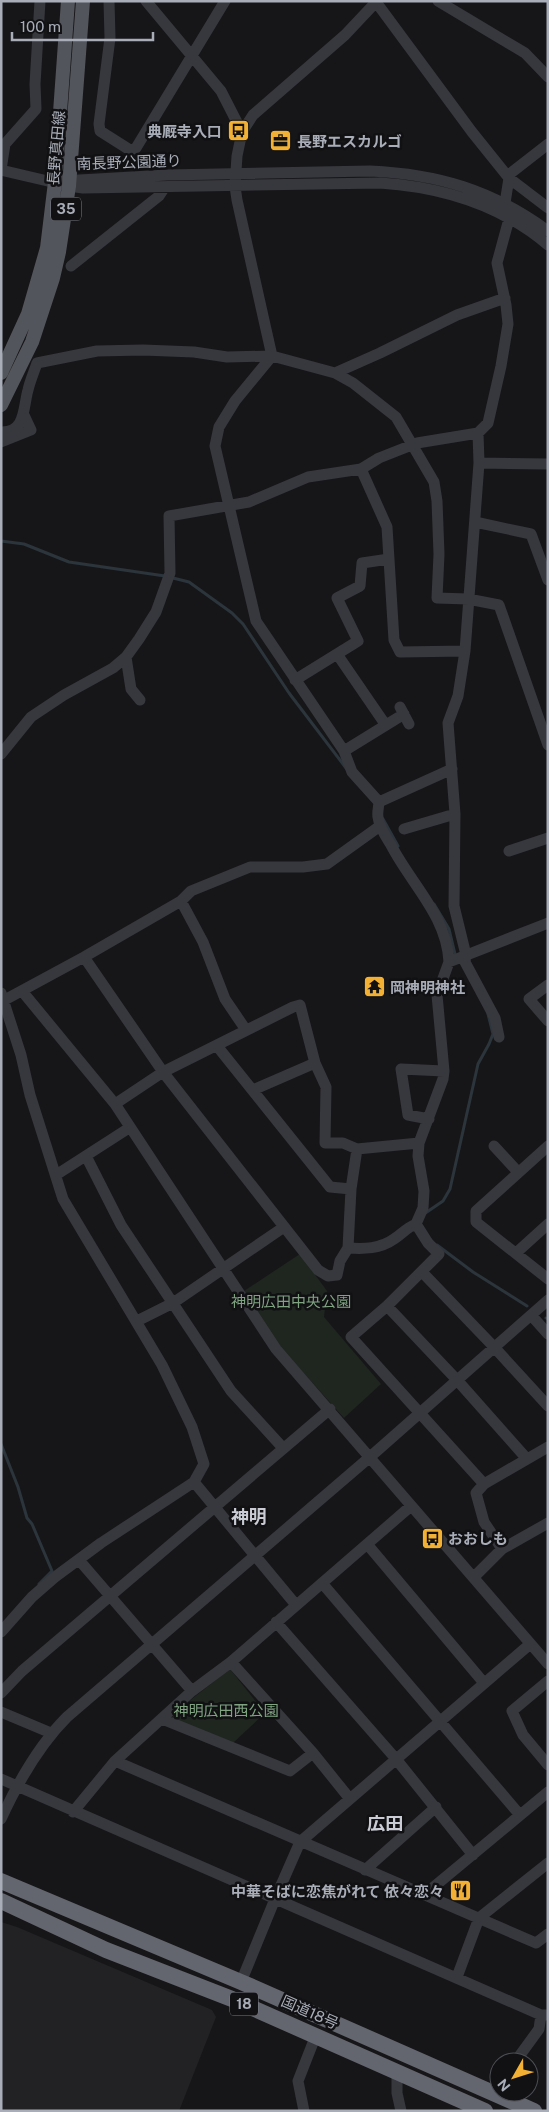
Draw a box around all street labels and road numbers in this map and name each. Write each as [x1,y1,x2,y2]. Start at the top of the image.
street label: 長野真田線 [44,110,68,186]
street label: 南長野公園通り [76,152,182,172]
road number: 35 [51,198,81,220]
road number: 18 [230,1992,258,2016]
street label: 国道18号 [279,1992,341,2032]

